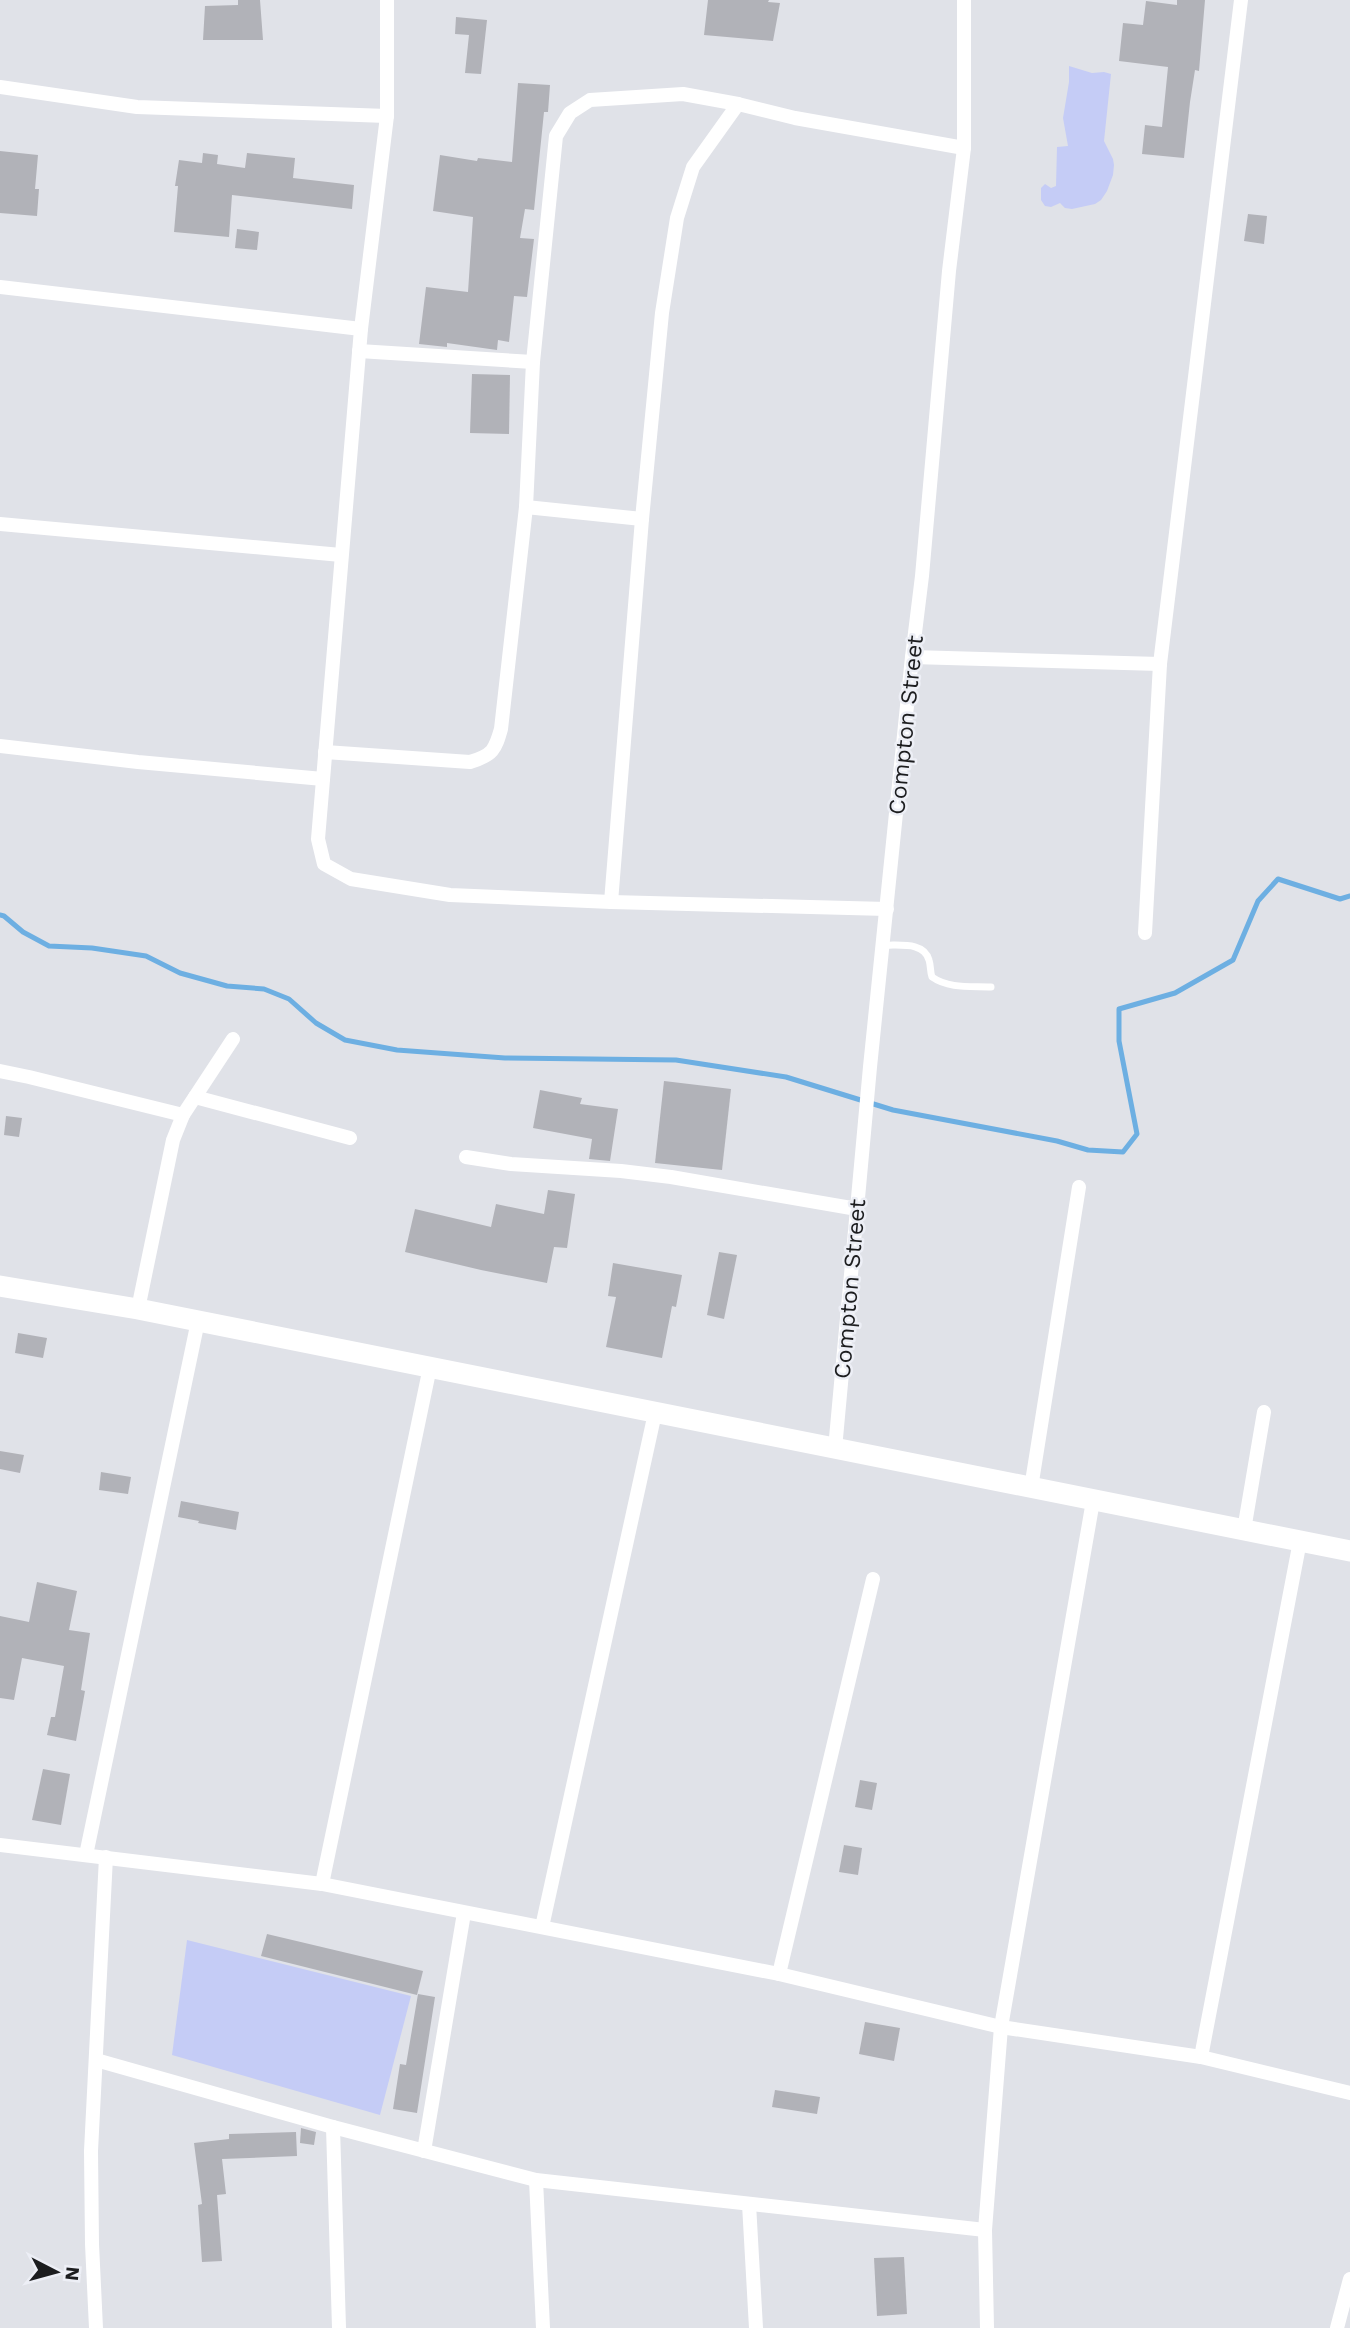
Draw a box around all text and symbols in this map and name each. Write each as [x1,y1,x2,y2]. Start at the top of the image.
street label: Compton Street [883,633,929,816]
street label: Compton Street [829,1198,871,1380]
north arrow [21,2237,91,2307]
text: N [60,2266,85,2282]

